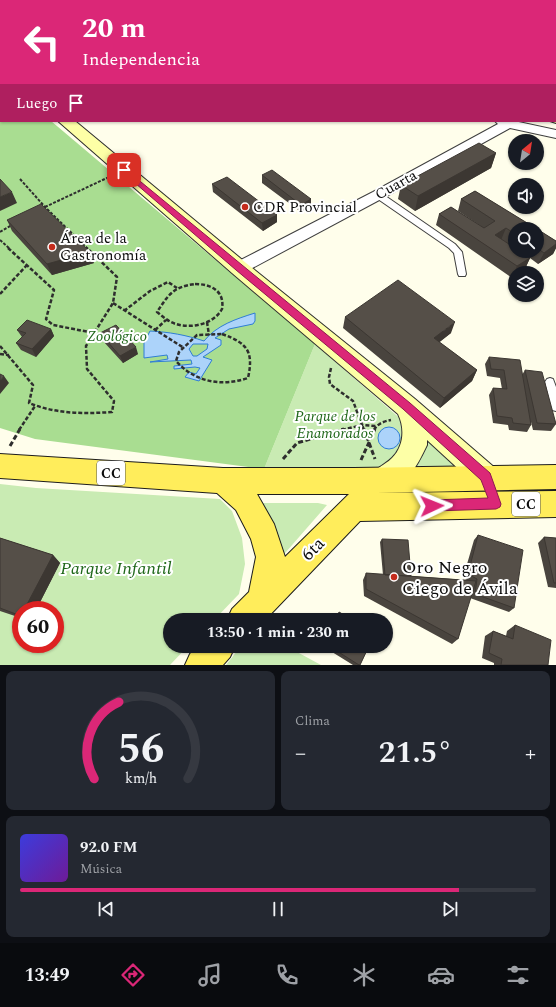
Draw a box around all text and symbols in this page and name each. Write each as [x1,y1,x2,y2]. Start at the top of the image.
text: 20 m [82,7,146,50]
icon: left [16,16,68,68]
text: Independencia [82,46,200,73]
text: Luego [16,92,57,115]
icon: arrive [65,92,87,114]
north arrow [508,134,544,170]
map controls [508,134,544,302]
pin [107,153,141,187]
icon: arrive [113,159,135,181]
street label: Cuarta [371,164,422,206]
button: sound [508,178,544,214]
place label: CDR Provincial [253,196,357,219]
marker: CDR Provincial [240,202,250,212]
button: search [508,222,544,258]
place label: Área de la Gastronomía [60,227,147,267]
marker: Área de la Gastronomía [47,242,57,252]
button: layers [508,266,544,302]
park label: Zoológico [87,325,147,348]
park label: Parque de los Enamorados [294,405,376,445]
road number: CC [97,461,125,485]
position arrow [411,485,453,527]
road number: CC [512,492,540,516]
street label: 6ta [295,531,331,567]
place label: Oro Negro Ciego de Ávila [402,554,518,602]
park label: Parque Infantil [60,555,172,582]
marker: Oro Negro Ciego de Ávila [389,572,399,582]
speed limit sign: 60 [12,601,64,653]
text: 13:50 · 1 min · 230 m [207,621,349,644]
text: Clima [295,711,330,731]
text: 56 [117,717,164,780]
text: 21.5° [379,730,452,776]
text: − [295,737,306,770]
text: + [525,737,536,770]
text: km/h [124,767,157,789]
text: 92.0 FM [80,836,137,859]
text: Música [80,859,122,879]
icon: previous [95,898,117,920]
icon: pause [267,898,289,920]
icon: next [439,898,461,920]
icon: directions [119,961,147,989]
icon: music [196,961,224,989]
icon: phone [273,961,301,989]
icon: climate [350,961,378,989]
icon: car [427,961,455,989]
icon: filters [504,961,532,989]
text: 13:49 [24,962,70,989]

